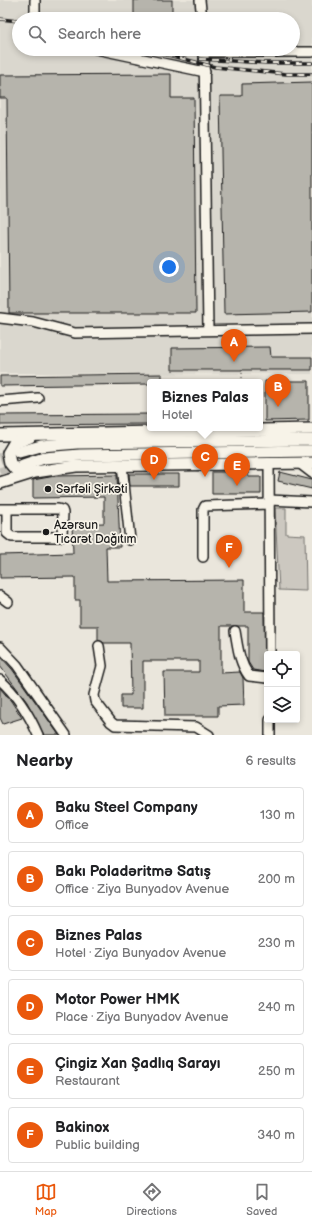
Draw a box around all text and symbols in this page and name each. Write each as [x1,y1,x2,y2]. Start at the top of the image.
search box [12,12,300,56]
icon: search [26,23,48,45]
text: Search here [58,25,141,44]
your location [159,257,179,277]
pin: A [221,329,247,362]
pin: B [265,374,291,407]
popup [147,379,263,431]
text: Biznes Palas [161,388,249,407]
text: Hotel [161,407,192,423]
pin: C [192,444,218,477]
pin: D [141,447,167,480]
pin: E [224,453,250,486]
place label: Sərfəli Şirkəti [56,482,128,497]
marker: Sərfəli Şirkəti [43,484,53,494]
place label: Azərsun Ticarət Dağıtım [54,518,137,547]
marker: Azərsun Ticarət Dağıtım [41,527,51,537]
pin: F [216,535,242,568]
map controls [264,651,300,723]
button: locate [264,651,300,687]
button: layers [264,687,300,723]
text: Nearby [16,751,73,771]
text: 6 results [246,753,296,769]
text: Baku Steel Company [55,798,198,817]
text: A [26,807,34,823]
text: 130 m [260,807,295,823]
text: Office [55,817,89,833]
text: Bakı Poladəritmə Satış [55,862,211,881]
text: B [25,871,35,887]
text: 200 m [258,871,295,887]
text: Office · Ziya Bunyadov Avenue [55,881,229,897]
text: Biznes Palas [55,926,142,945]
text: C [25,935,35,951]
text: 230 m [258,935,295,951]
text: Hotel · Ziya Bunyadov Avenue [55,945,226,961]
text: Motor Power HMK [55,990,180,1009]
text: D [25,999,35,1015]
text: 240 m [258,999,295,1015]
text: Place · Ziya Bunyadov Avenue [55,1009,228,1025]
text: Çingiz Xan Şadlıq Sarayı [55,1054,220,1073]
text: E [26,1063,34,1079]
text: 250 m [258,1063,295,1079]
text: Restaurant [55,1073,120,1089]
text: Bakinox [55,1118,109,1137]
text: F [26,1127,34,1143]
text: 340 m [257,1127,295,1143]
text: Public building [55,1137,140,1153]
tab: Map [35,1181,57,1218]
tab: Directions [126,1181,177,1218]
tab: Saved [246,1181,277,1218]

